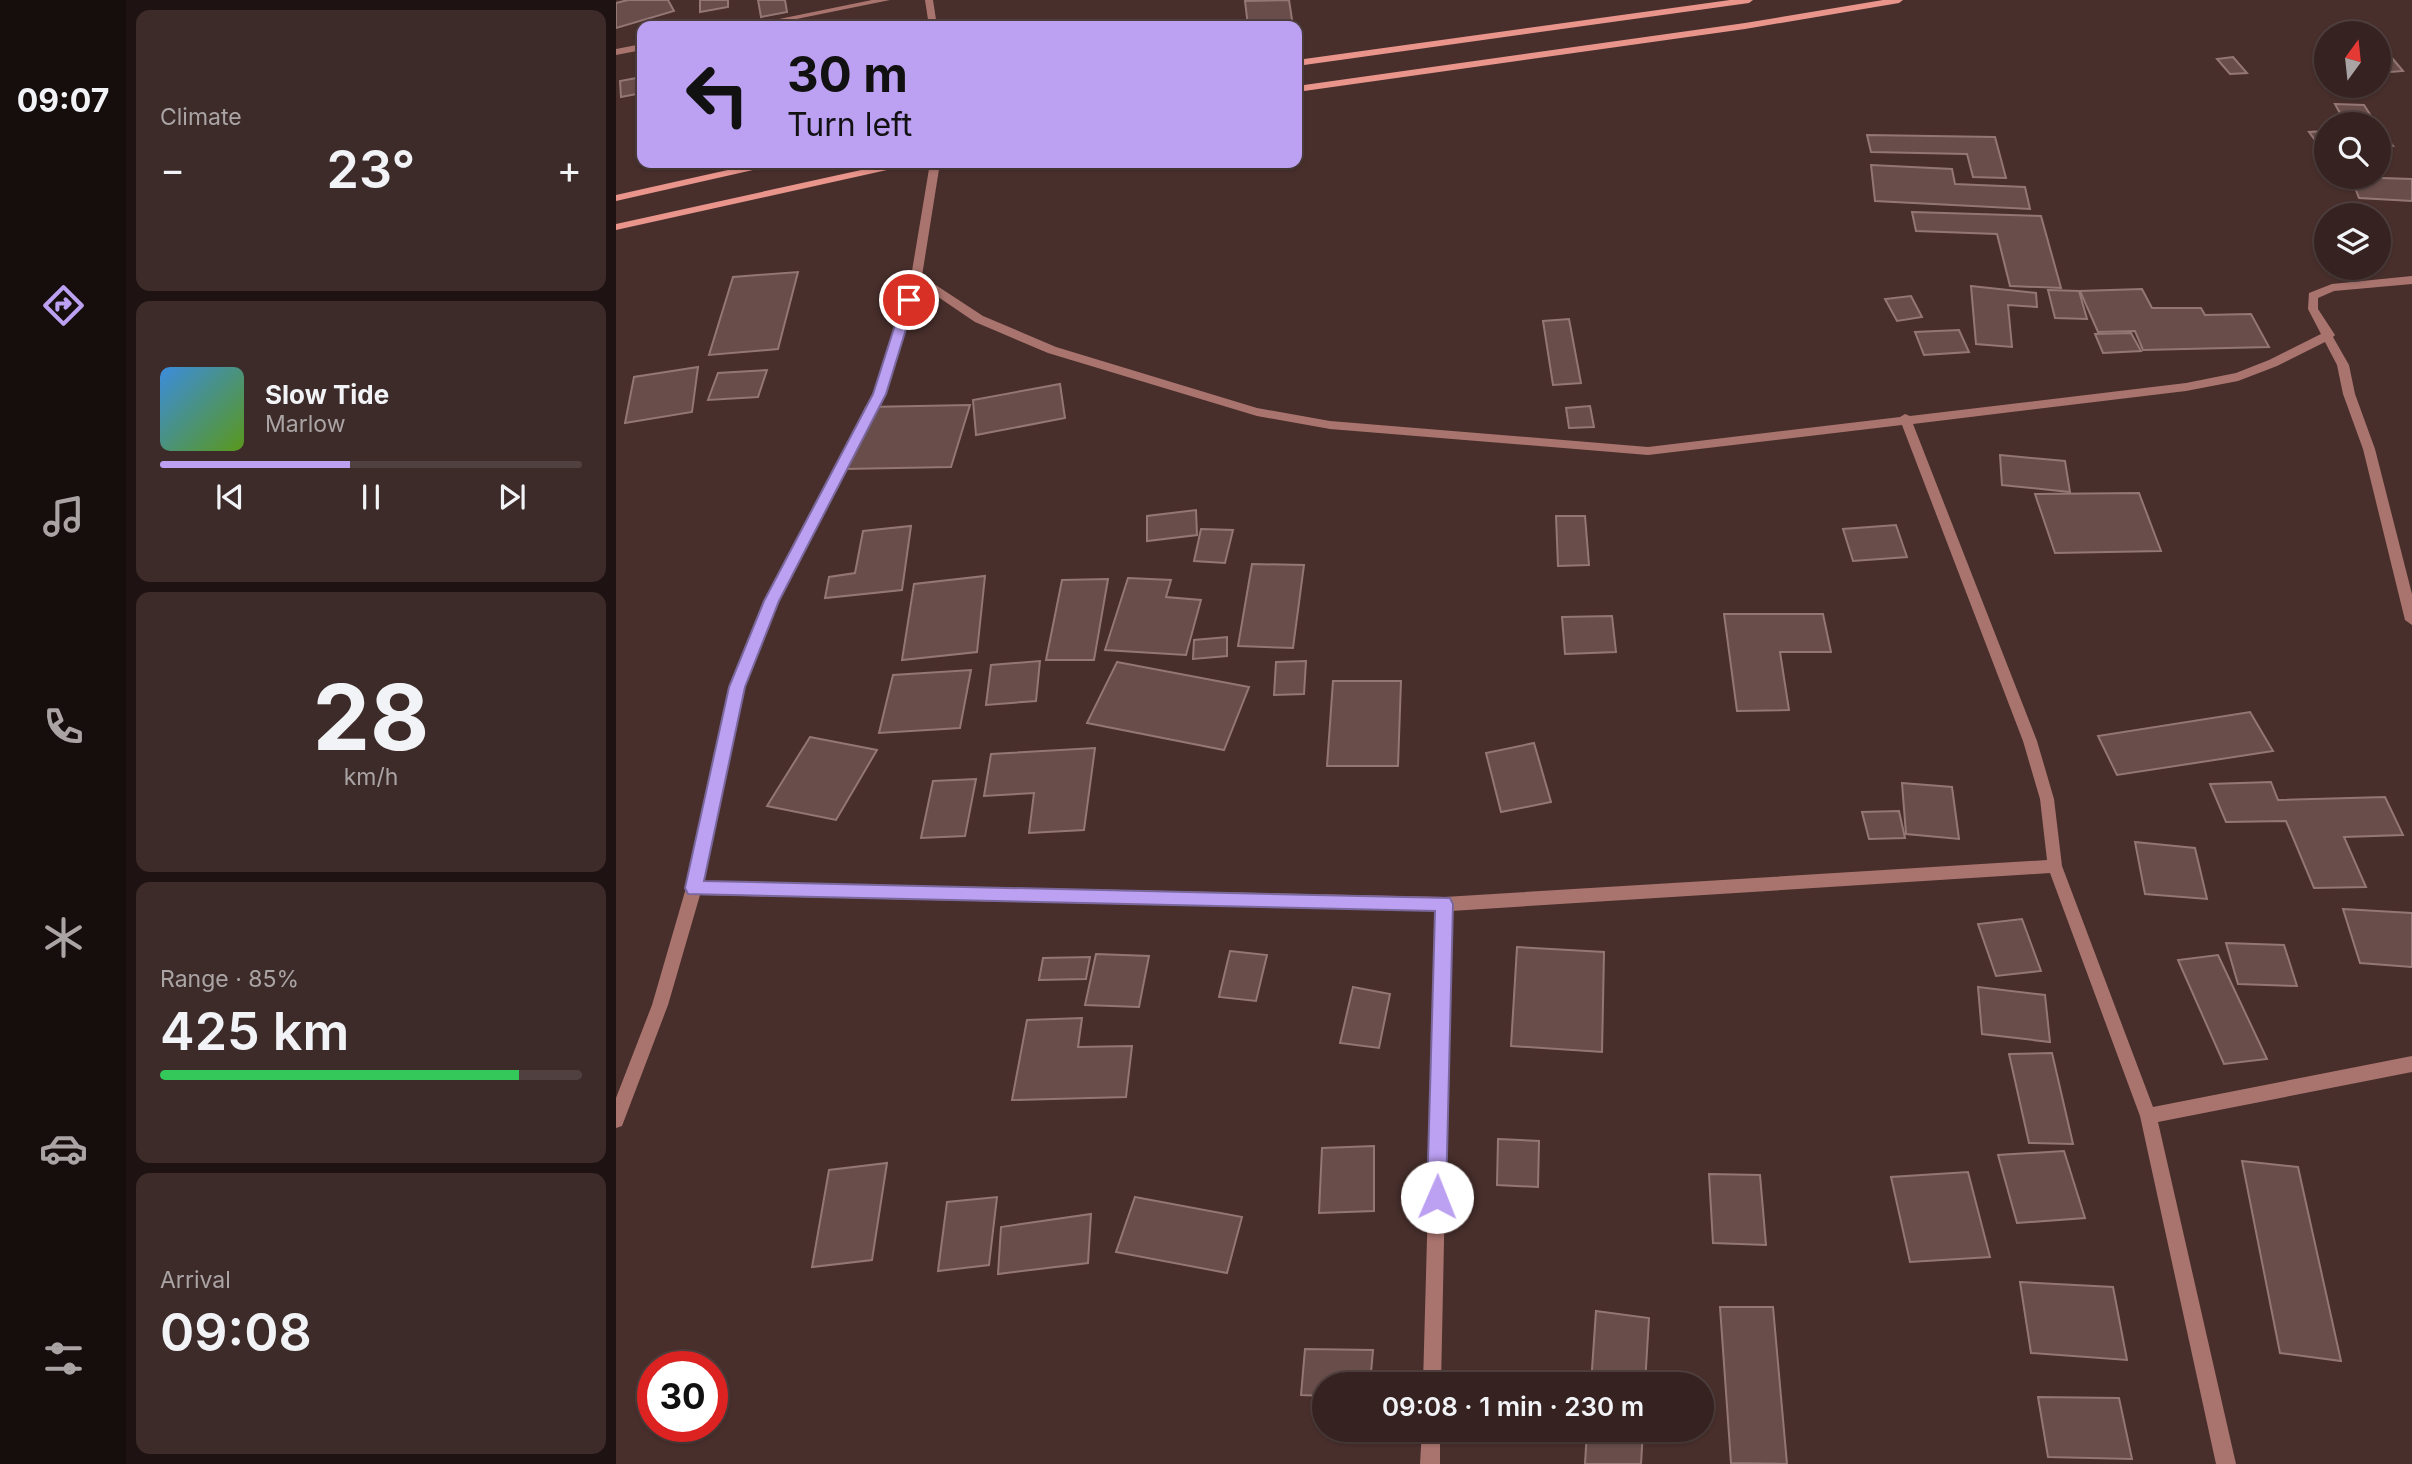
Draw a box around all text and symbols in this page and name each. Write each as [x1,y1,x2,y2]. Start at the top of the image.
north arrow [2314,21,2390,98]
map controls [2314,21,2391,280]
text: 30 m [787,45,908,104]
icon: left [672,49,763,140]
text: 09:07 [17,81,109,120]
text: Climate [160,103,242,131]
text: Turn left [787,105,912,144]
button: search [2314,112,2391,189]
text: 23° [327,138,415,201]
text: − [160,146,185,192]
text: + [557,146,582,192]
button: layers [2314,203,2391,280]
pin [879,270,939,330]
icon: directions [39,281,88,330]
icon: arrive [890,281,928,319]
text: Slow Tide [265,379,389,410]
text: Marlow [265,410,345,438]
icon: previous [211,478,249,516]
icon: pause [352,478,390,516]
icon: next [493,478,531,516]
icon: music [39,492,88,541]
text: 28 [313,662,429,772]
icon: phone [39,702,88,751]
text: km/h [344,763,398,791]
icon: climate [39,913,88,962]
text: Range · 85% [160,965,299,993]
text: 425 km [160,1000,349,1063]
icon: car [39,1124,88,1173]
position arrow [1400,1160,1474,1234]
text: Arrival [160,1266,231,1294]
text: 09:08 [160,1301,312,1364]
icon: filters [39,1334,88,1383]
speed limit sign: 30 [637,1351,728,1442]
text: 09:08 · 1 min · 230 m [1382,1391,1644,1422]

